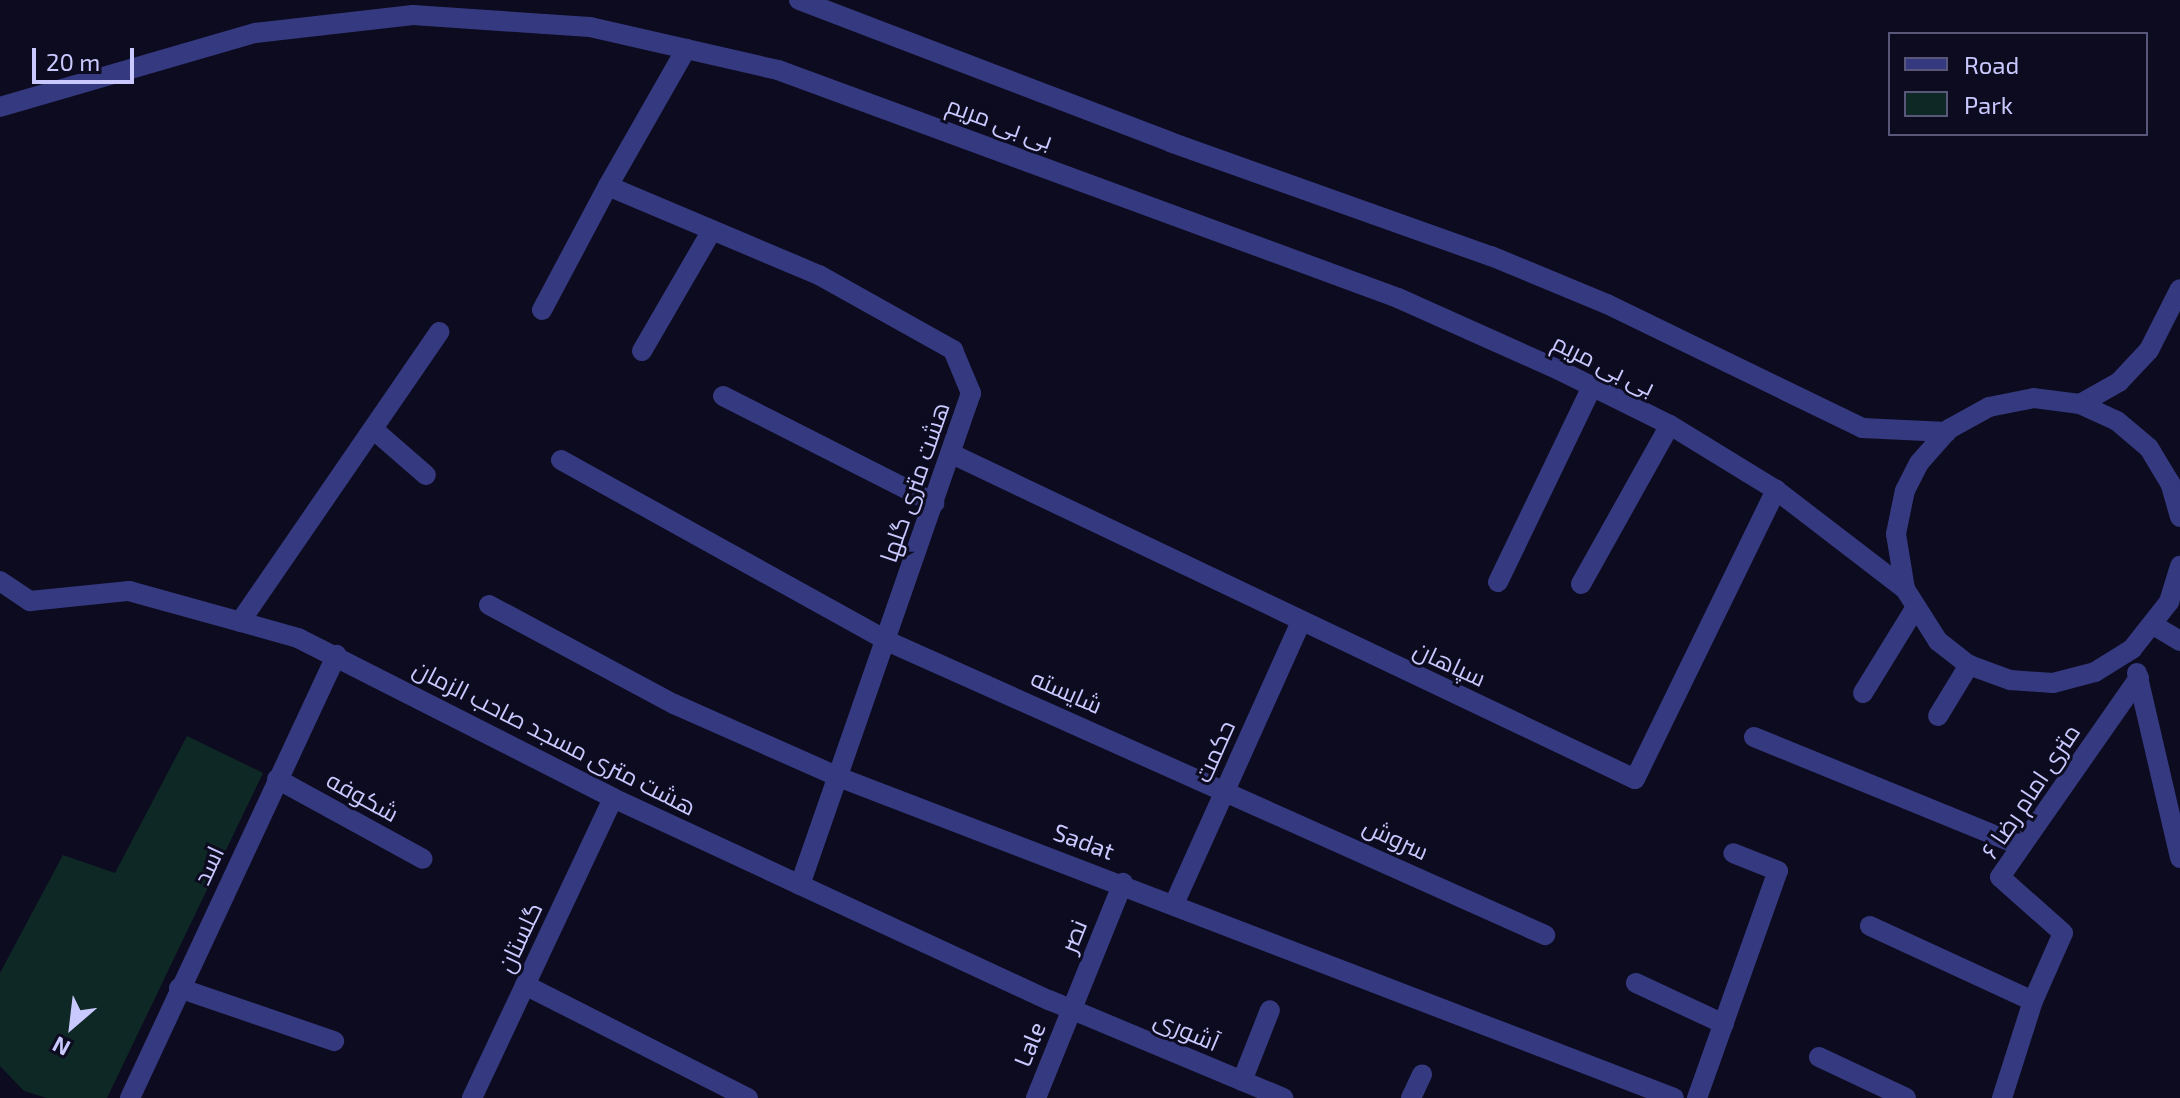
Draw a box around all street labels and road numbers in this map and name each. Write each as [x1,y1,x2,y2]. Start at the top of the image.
street label: بی بی مریم [943,90,1057,154]
street label: بی بی مریم [1548,327,1660,401]
street label: هشت متری گلها [873,398,955,566]
street label: سپاهان [1409,634,1491,692]
street label: هشت متری مسجد صاحب الزمان [409,653,701,821]
street label: شایسته [1027,663,1107,719]
street label: حکمت [1188,715,1240,787]
street label: ۶ متری امام رضا [1975,718,2085,864]
street label: شکوفه [322,765,404,827]
street label: سروش [1359,810,1433,866]
street label: Sadat [1050,817,1118,865]
street label: اسد [187,841,229,889]
street label: گلستان [490,897,548,977]
street label: نصر [1053,915,1093,957]
street label: آشوری [1150,1003,1224,1057]
street label: Lale [1007,1017,1051,1071]

